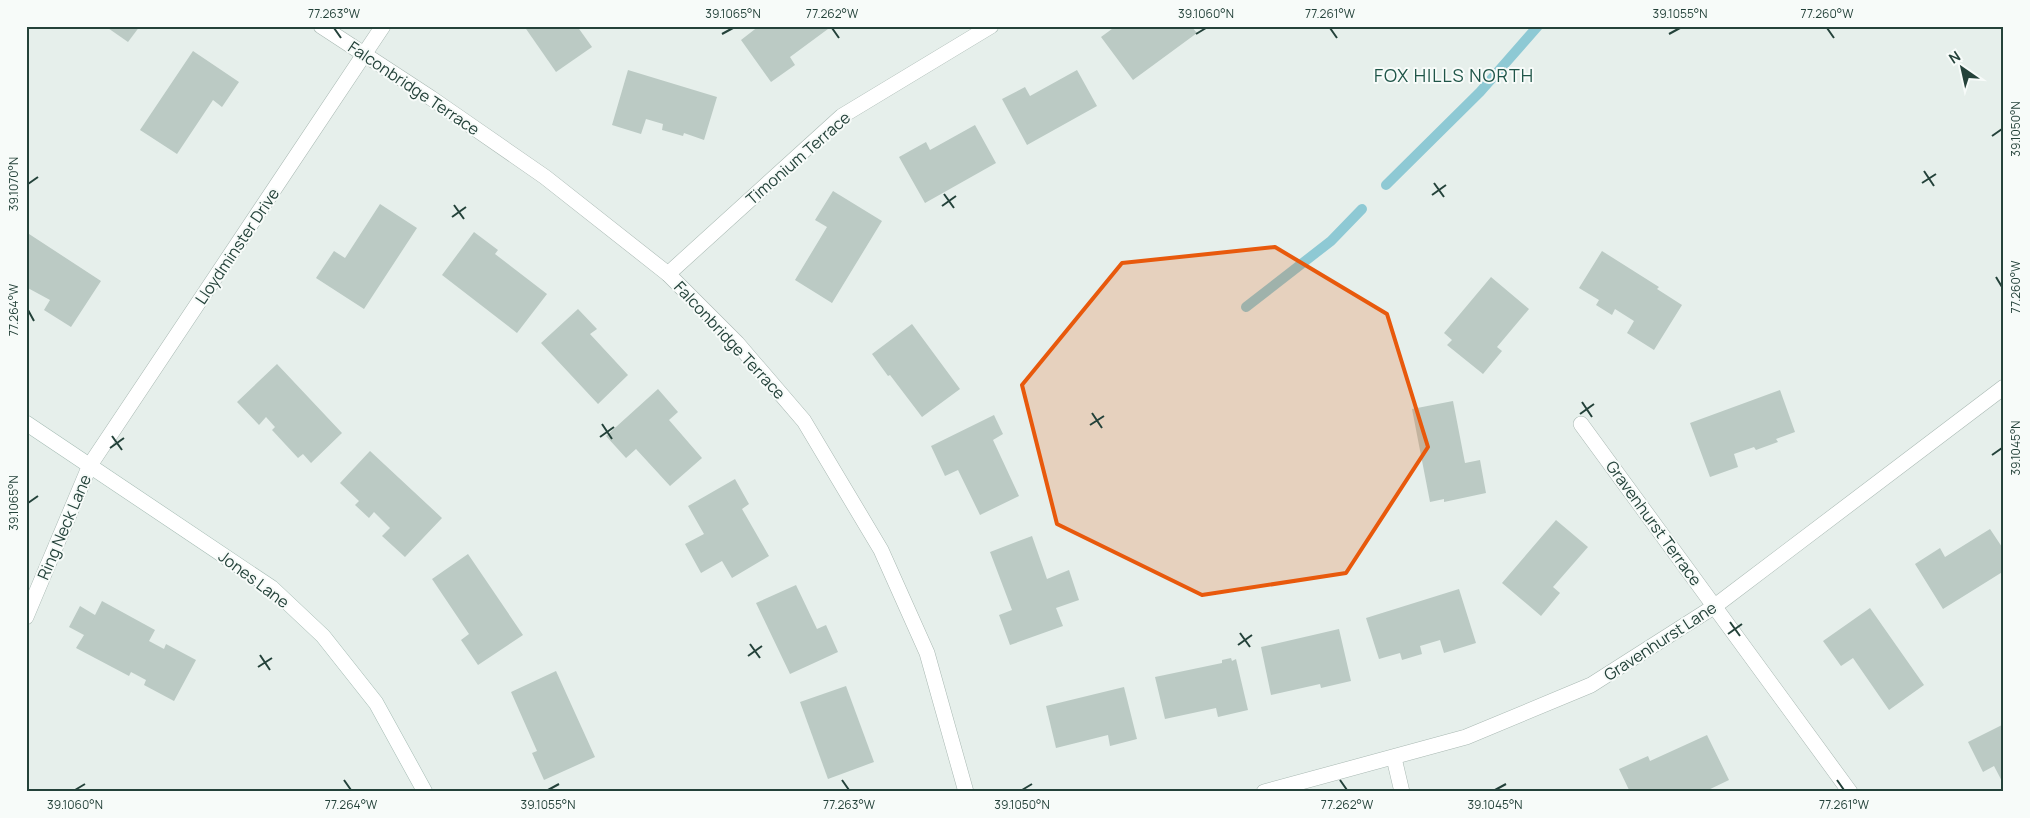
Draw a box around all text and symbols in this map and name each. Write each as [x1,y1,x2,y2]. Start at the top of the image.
text: 77.263°W [308,5,361,22]
text: 39.1065°N [705,5,761,22]
text: 77.262°W [806,5,859,22]
text: 39.1060°N [1178,5,1234,22]
text: 77.261°W [1305,5,1356,22]
text: 39.1055°N [1653,5,1707,22]
text: 77.260°W [1801,5,1854,22]
street label: Falconbridge Terrace [344,36,484,140]
north arrow [1938,42,1988,92]
text: N [1945,46,1964,67]
district label: FOX HILLS NORTH [1374,63,1534,87]
text: 39.1050°N [2007,101,2024,157]
street label: Timonium Terrace [741,107,855,209]
text: 39.1070°N [5,157,22,211]
street label: Lloydminster Drive [190,184,284,308]
text: 77.260°W [2007,260,2024,313]
street label: Falconbridge Terrace [669,276,791,404]
text: 77.264°W [5,283,22,336]
text: 39.1045°N [2007,420,2024,476]
street label: Gravenhurst Terrace [1601,456,1707,590]
street label: Ring Neck Lane [32,471,96,583]
text: 39.1065°N [5,475,22,531]
street label: Jones Lane [214,545,294,613]
street label: Gravenhurst Lane [1599,596,1721,686]
text: 39.1060°N [47,796,103,813]
text: 77.264°W [325,796,378,813]
text: 39.1055°N [521,796,575,813]
text: 77.263°W [823,796,876,813]
text: 39.1050°N [994,796,1050,813]
text: 77.262°W [1321,796,1374,813]
text: 39.1045°N [1467,796,1523,813]
text: 77.261°W [1819,796,1870,813]

